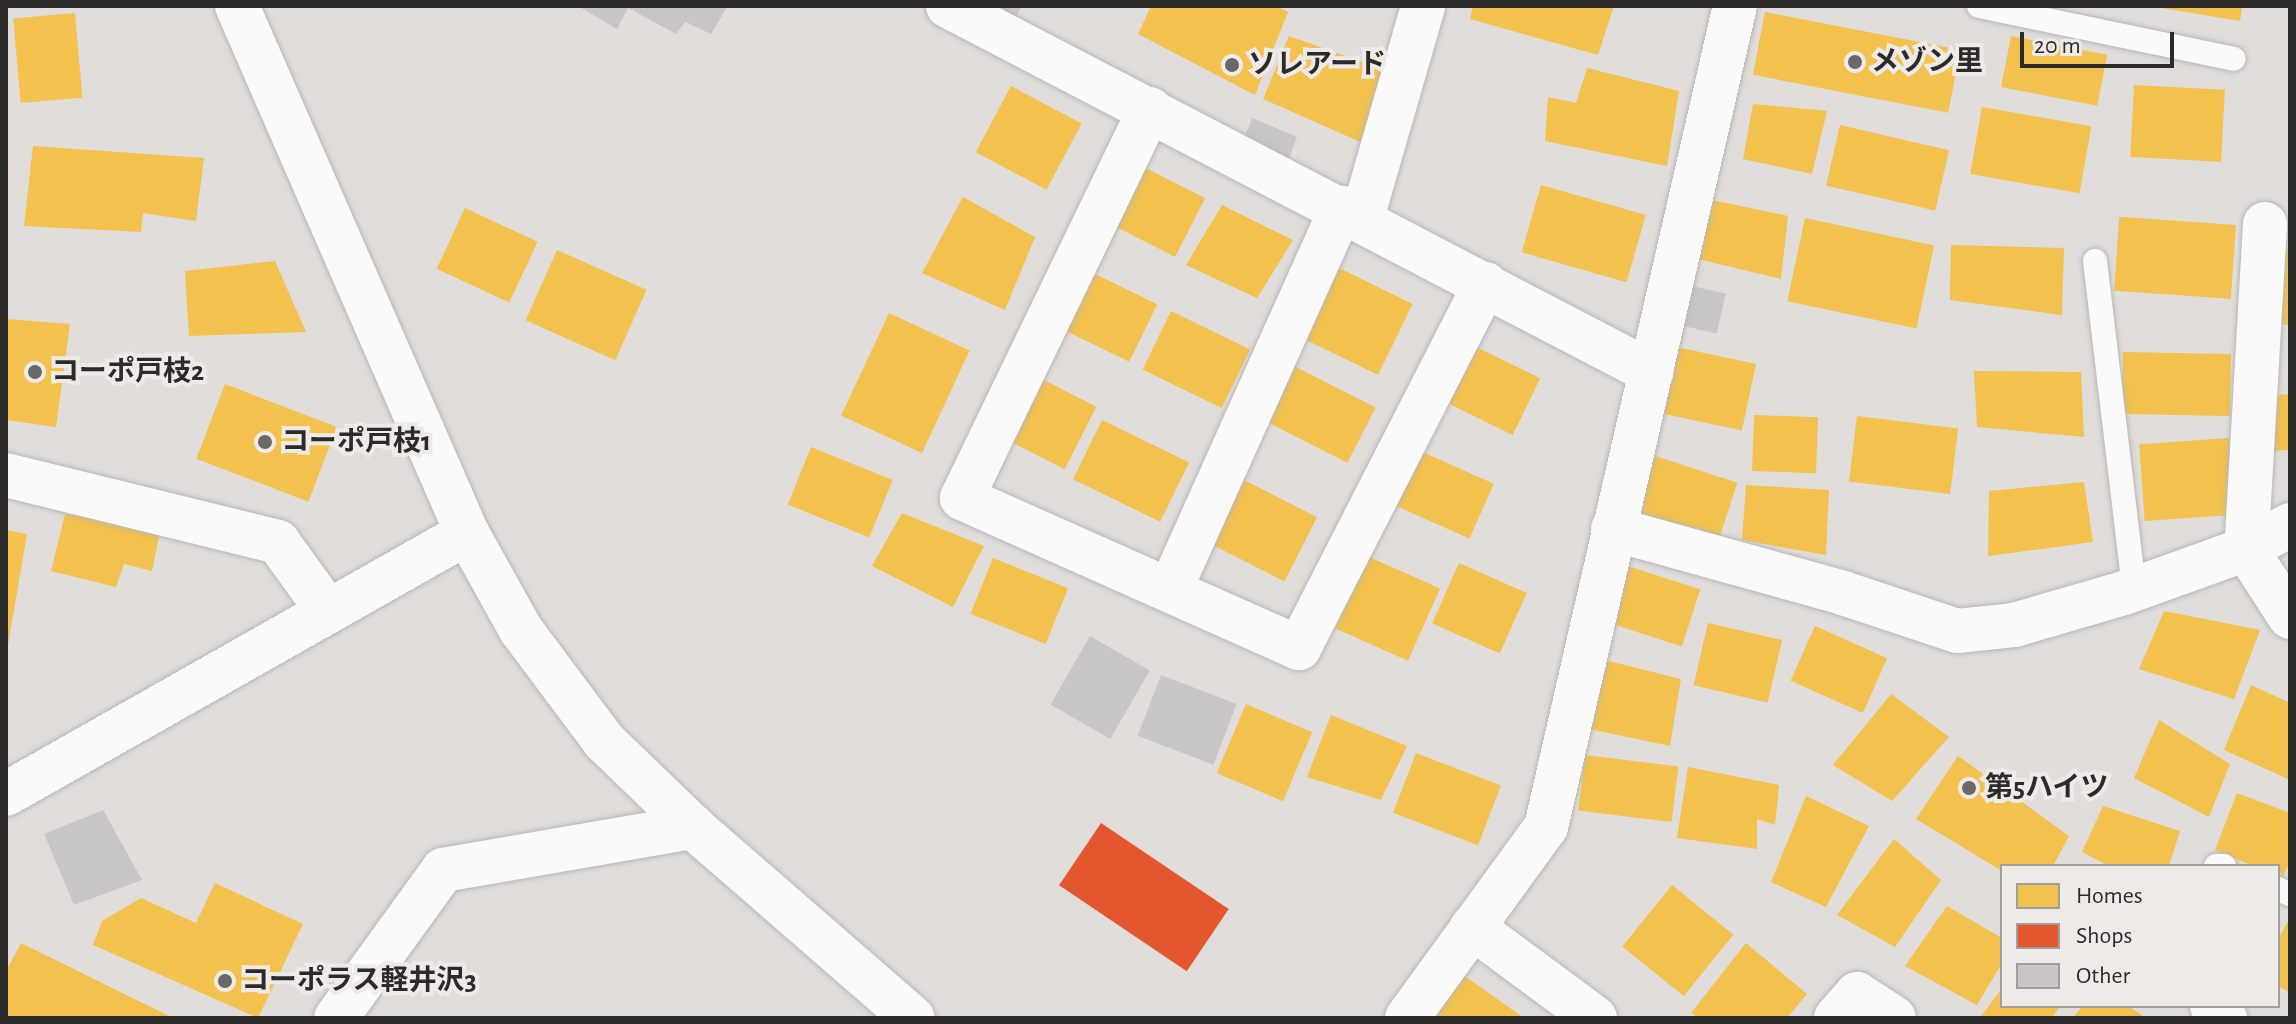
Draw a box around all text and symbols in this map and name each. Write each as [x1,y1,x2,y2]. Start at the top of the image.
scale bar [2024,16,2178,66]
text: 20 m [2034,34,2081,58]
place label: メゾン里 [1871,45,1983,79]
place label: ソレアード [1248,48,1386,82]
marker: メゾン里 [1846,53,1864,71]
marker: ソレアード [1223,56,1241,74]
place label: コーポ戸枝2 [51,355,204,389]
marker: コーポ戸枝2 [26,363,44,381]
place label: コーポ戸枝1 [281,425,431,459]
marker: コーポ戸枝1 [256,433,274,451]
place label: 第5ハイツ [1985,771,2109,805]
marker: 第5ハイツ [1960,779,1978,797]
legend [2000,864,2280,1008]
text: Homes [2076,884,2143,908]
text: Shops [2076,924,2132,948]
place label: コーポラス軽井沢3 [241,964,477,998]
text: Other [2076,964,2130,988]
marker: コーポラス軽井沢3 [216,972,234,990]

